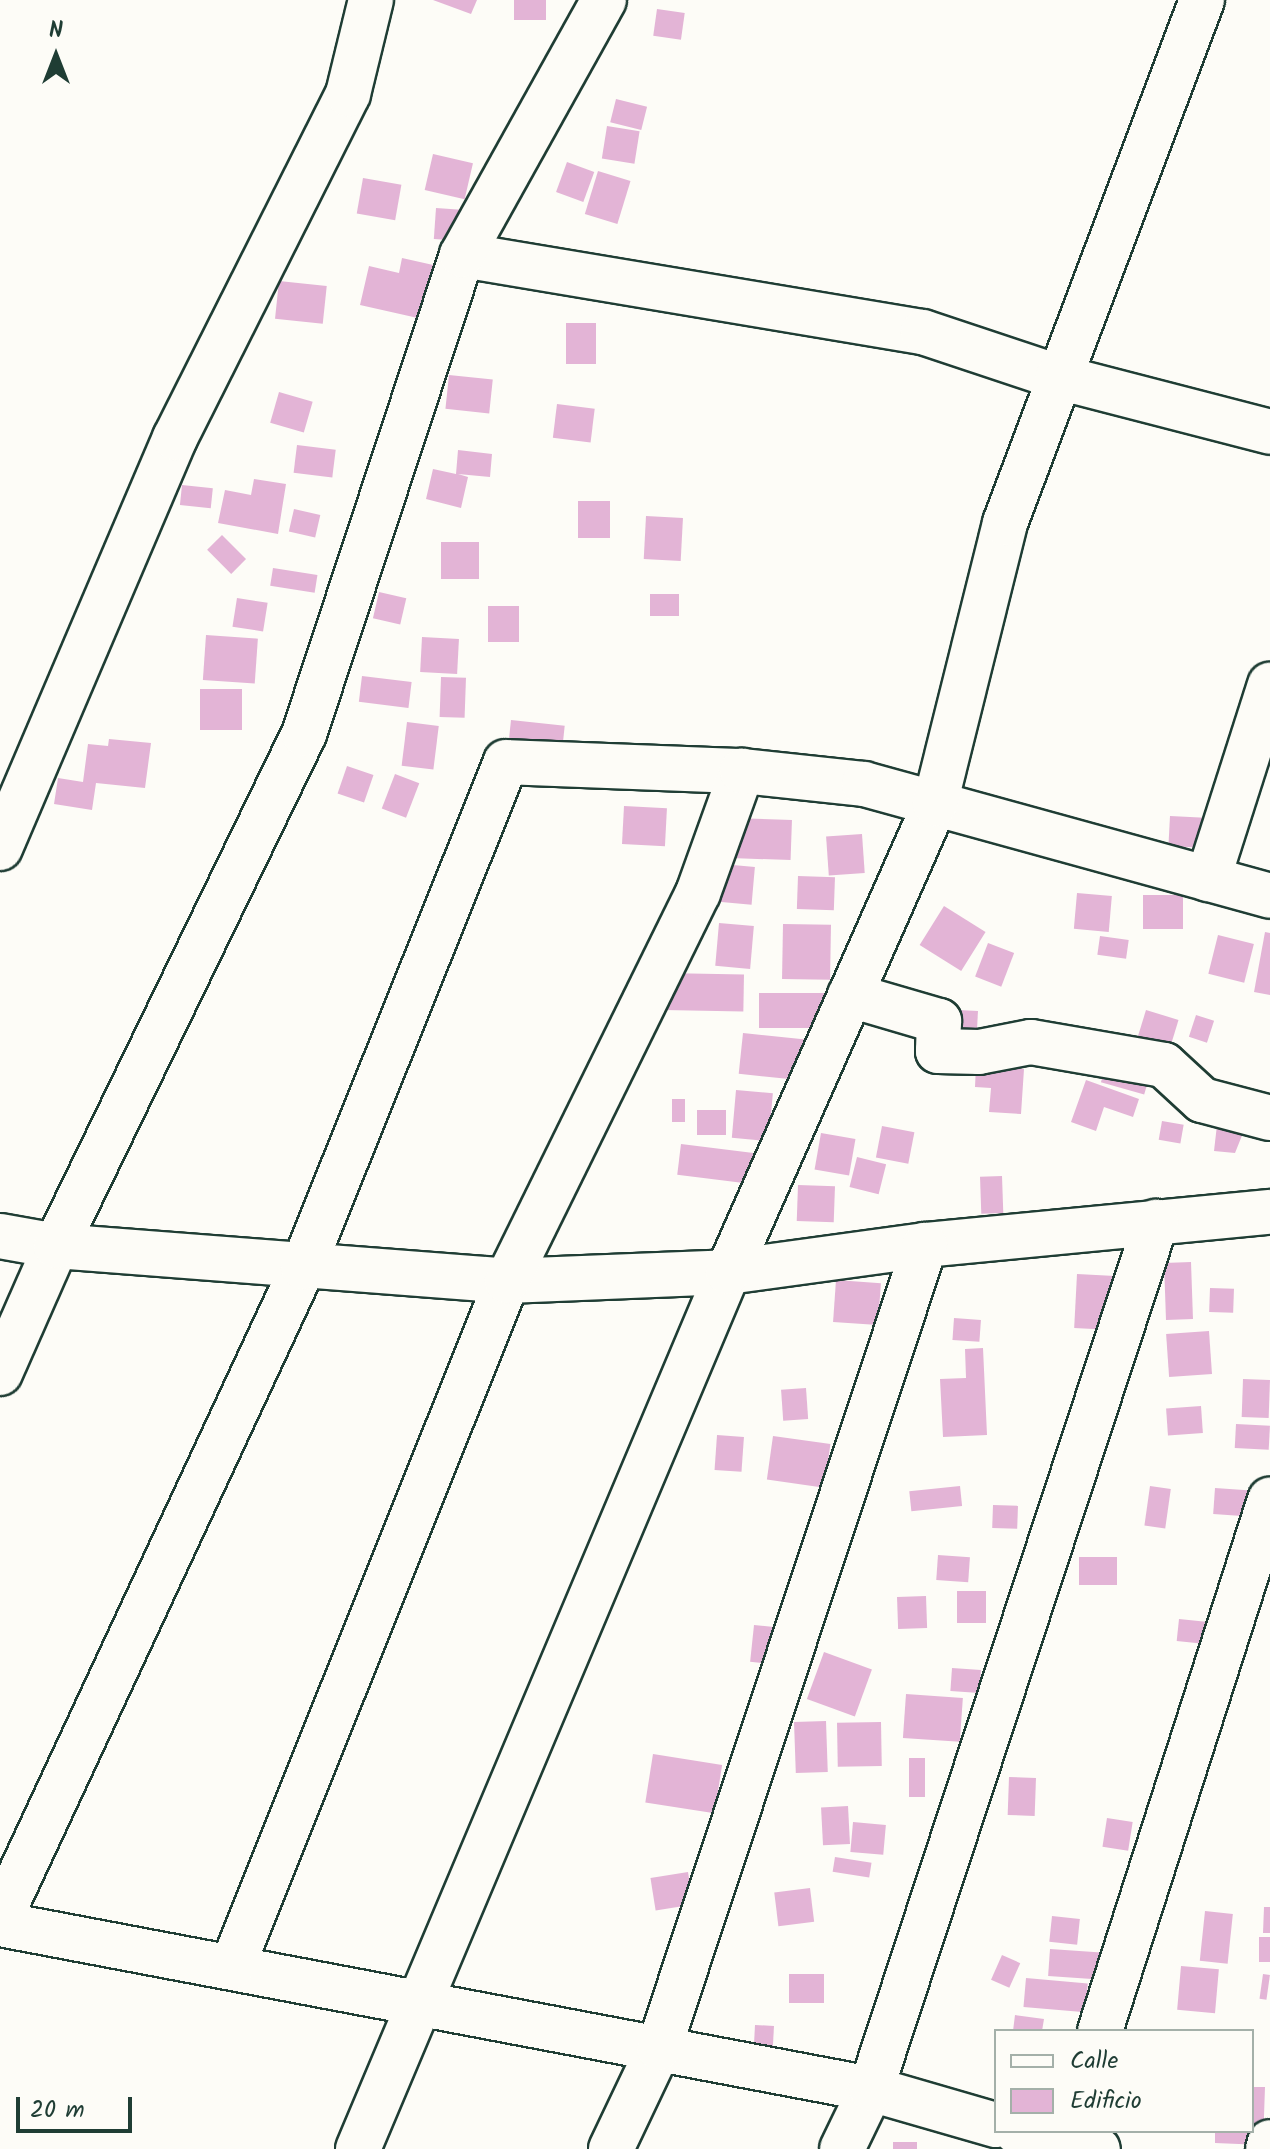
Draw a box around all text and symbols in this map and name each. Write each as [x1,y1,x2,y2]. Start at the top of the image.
text: N [49,14,63,49]
north arrow [16,16,96,96]
legend [994,2029,1254,2133]
text: Calle [1070,2042,1118,2081]
scale bar [20,2081,136,2131]
text: Edificio [1070,2082,1142,2121]
text: 20 m [30,2091,85,2130]

